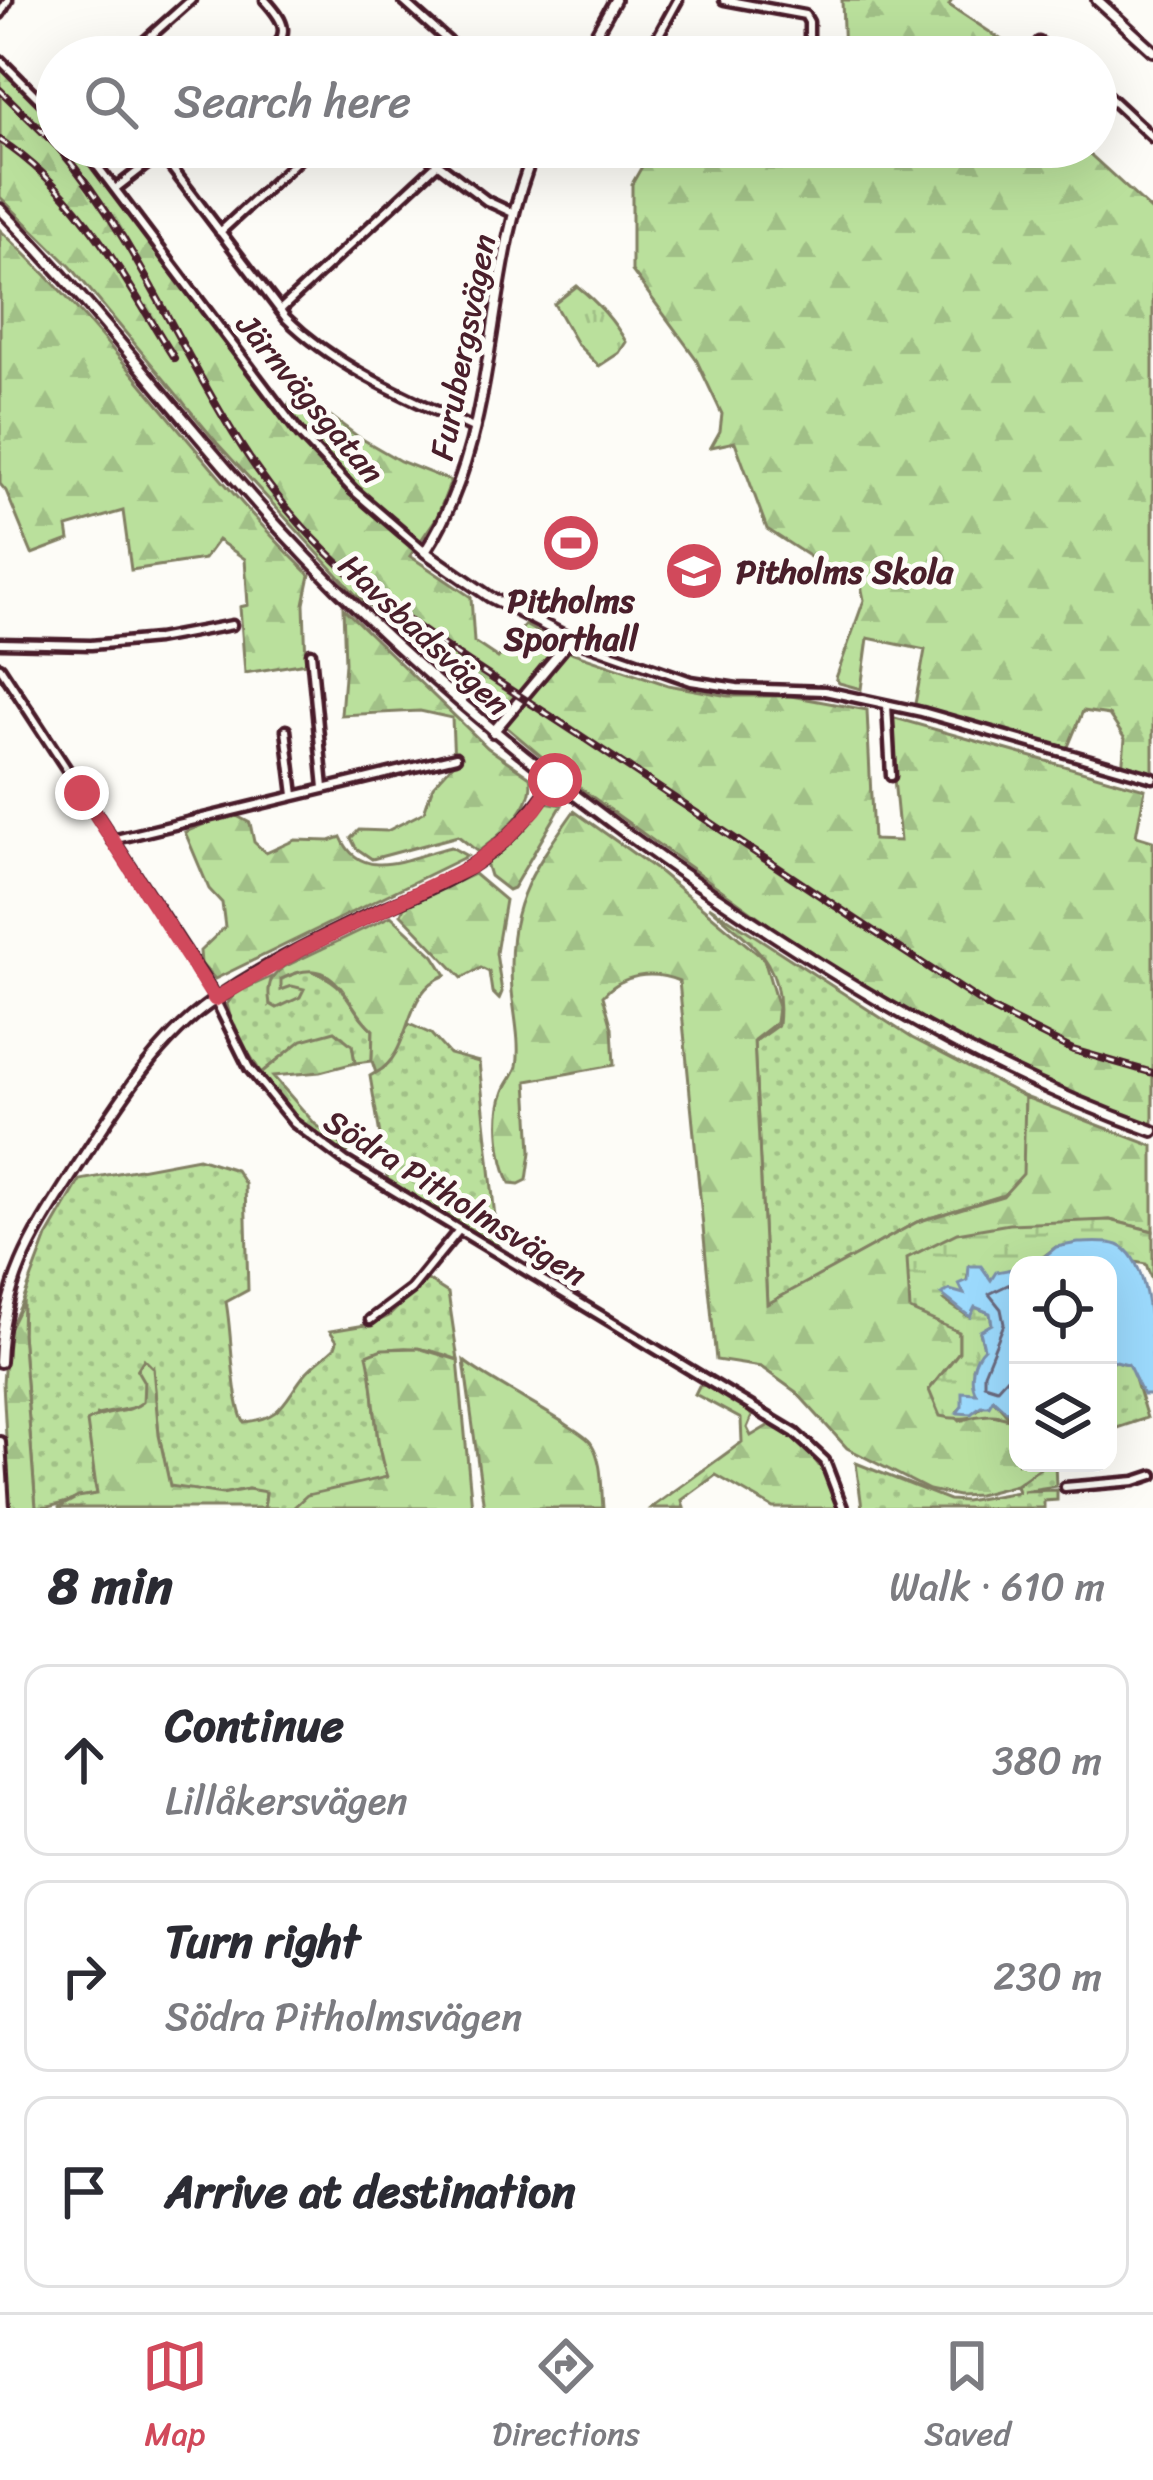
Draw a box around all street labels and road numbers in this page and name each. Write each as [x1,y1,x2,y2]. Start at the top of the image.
street label: Furubergsvägen [413,229,513,465]
street label: Järnvägsgatan [220,299,400,498]
street label: Havsbadsvägen [324,539,525,731]
street label: Södra Pitholmsvägen [312,1093,599,1303]

